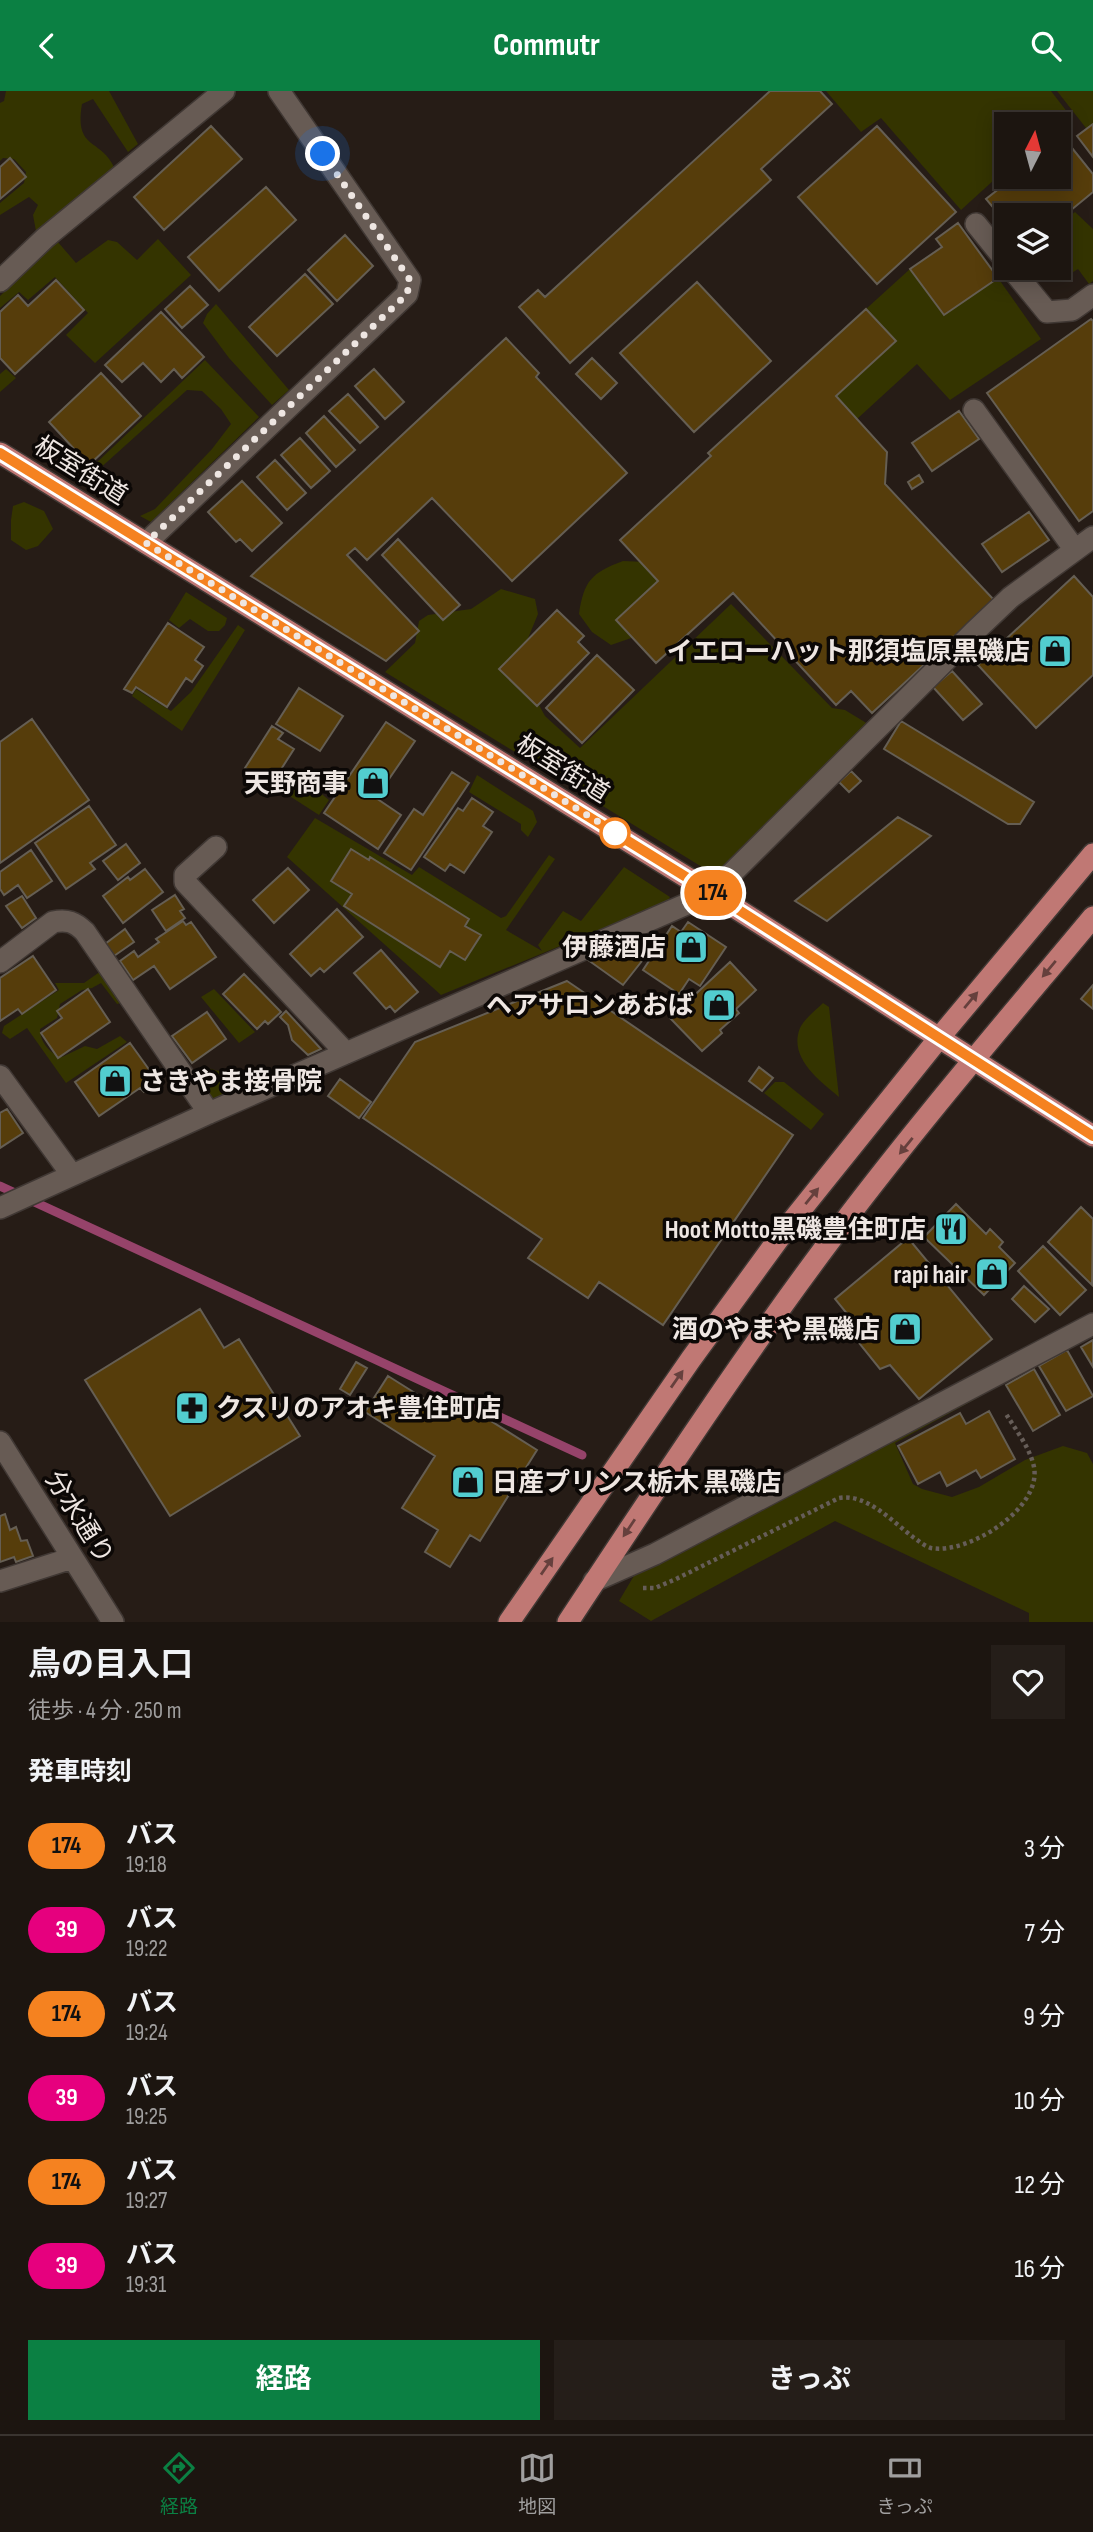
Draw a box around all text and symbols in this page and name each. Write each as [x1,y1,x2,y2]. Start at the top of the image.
text: Commutr [493,26,600,65]
icon: back [28,27,66,65]
icon: search [1027,27,1065,65]
north arrow [994,112,1071,189]
map controls [994,112,1071,280]
your location [305,136,340,171]
button: layers [994,203,1071,280]
street label: 板室街道 [28,431,133,512]
shop icon: イエローハット那須塩原黒磯店 [1036,632,1074,670]
place label: イエローハット那須塩原黒磯店 [667,637,1030,668]
street label: 板室街道 [510,729,615,810]
shop icon: 天野商事 [354,764,392,802]
place label: 天野商事 [244,769,348,800]
unlabelled marker [600,818,630,848]
line badge: 174 [673,870,753,916]
text: 174 [698,878,728,907]
shop icon: 伊藤酒店 [672,928,710,966]
place label: 伊藤酒店 [562,933,666,964]
one-way arrow [1042,960,1057,978]
shop icon: ヘアサロンあおば [700,986,738,1024]
place label: ヘアサロンあおば [486,991,694,1022]
one-way arrow [963,991,979,1009]
shop icon: さきやま接骨院 [96,1062,134,1100]
place label: さきやま接骨院 [140,1067,322,1098]
one-way arrow [898,1136,913,1154]
one-way arrow [805,1187,820,1205]
restaurant icon: Hoot Motto黒磯豊住町店 [932,1210,970,1248]
place label: Hoot Motto黒磯豊住町店 [665,1215,926,1246]
shop icon: rapi hair [973,1255,1011,1293]
place label: rapi hair [894,1260,968,1291]
shop icon: 酒のやまや黒磯店 [886,1310,924,1348]
place label: 酒のやまや黒磯店 [672,1315,880,1346]
one-way arrow [671,1369,684,1389]
pharmacy icon: クスリのアオキ豊住町店 [173,1389,211,1427]
place label: クスリのアオキ豊住町店 [216,1394,501,1425]
shop icon: 日産プリンス栃木 黒磯店 [449,1463,487,1501]
street label: 分水通り [38,1465,119,1570]
place label: 日産プリンス栃木 黒磯店 [492,1468,782,1499]
one-way arrow [623,1519,636,1538]
one-way arrow [540,1556,553,1575]
text: 鳥の目入口 [28,1645,193,1685]
button: heart [991,1645,1065,1719]
text: 徒歩 · 4 分 · 250 m [28,1697,181,1725]
text: 発車時刻 [28,1757,132,1788]
text: バス [126,1820,178,1851]
text: 174 [52,1831,81,1860]
text: 3 分 [1024,1834,1065,1865]
text: 19:18 [126,1851,167,1879]
text: バス [126,1904,178,1935]
text: 39 [55,1915,78,1944]
text: 7 分 [1024,1918,1065,1949]
text: 19:22 [126,1935,168,1963]
text: バス [126,1988,178,2019]
text: 174 [52,1999,81,2028]
text: 9 分 [1023,2002,1065,2033]
text: 19:24 [126,2019,168,2047]
text: バス [126,2072,178,2103]
text: 39 [55,2083,78,2112]
text: 10 分 [1014,2086,1065,2117]
text: 19:25 [126,2103,167,2131]
text: バス [126,2156,178,2187]
text: 174 [52,2167,81,2196]
text: 12 分 [1015,2170,1065,2201]
text: 19:27 [126,2187,167,2215]
text: バス [126,2240,178,2271]
text: 39 [55,2251,78,2280]
text: 16 分 [1014,2254,1065,2285]
text: 19:31 [126,2271,166,2299]
button: 経路 [28,2340,540,2420]
button: きっぷ [554,2340,1065,2420]
tab: 経路 [160,2449,198,2519]
tab: 地図 [518,2449,556,2519]
tab: きっぷ [877,2449,933,2519]

